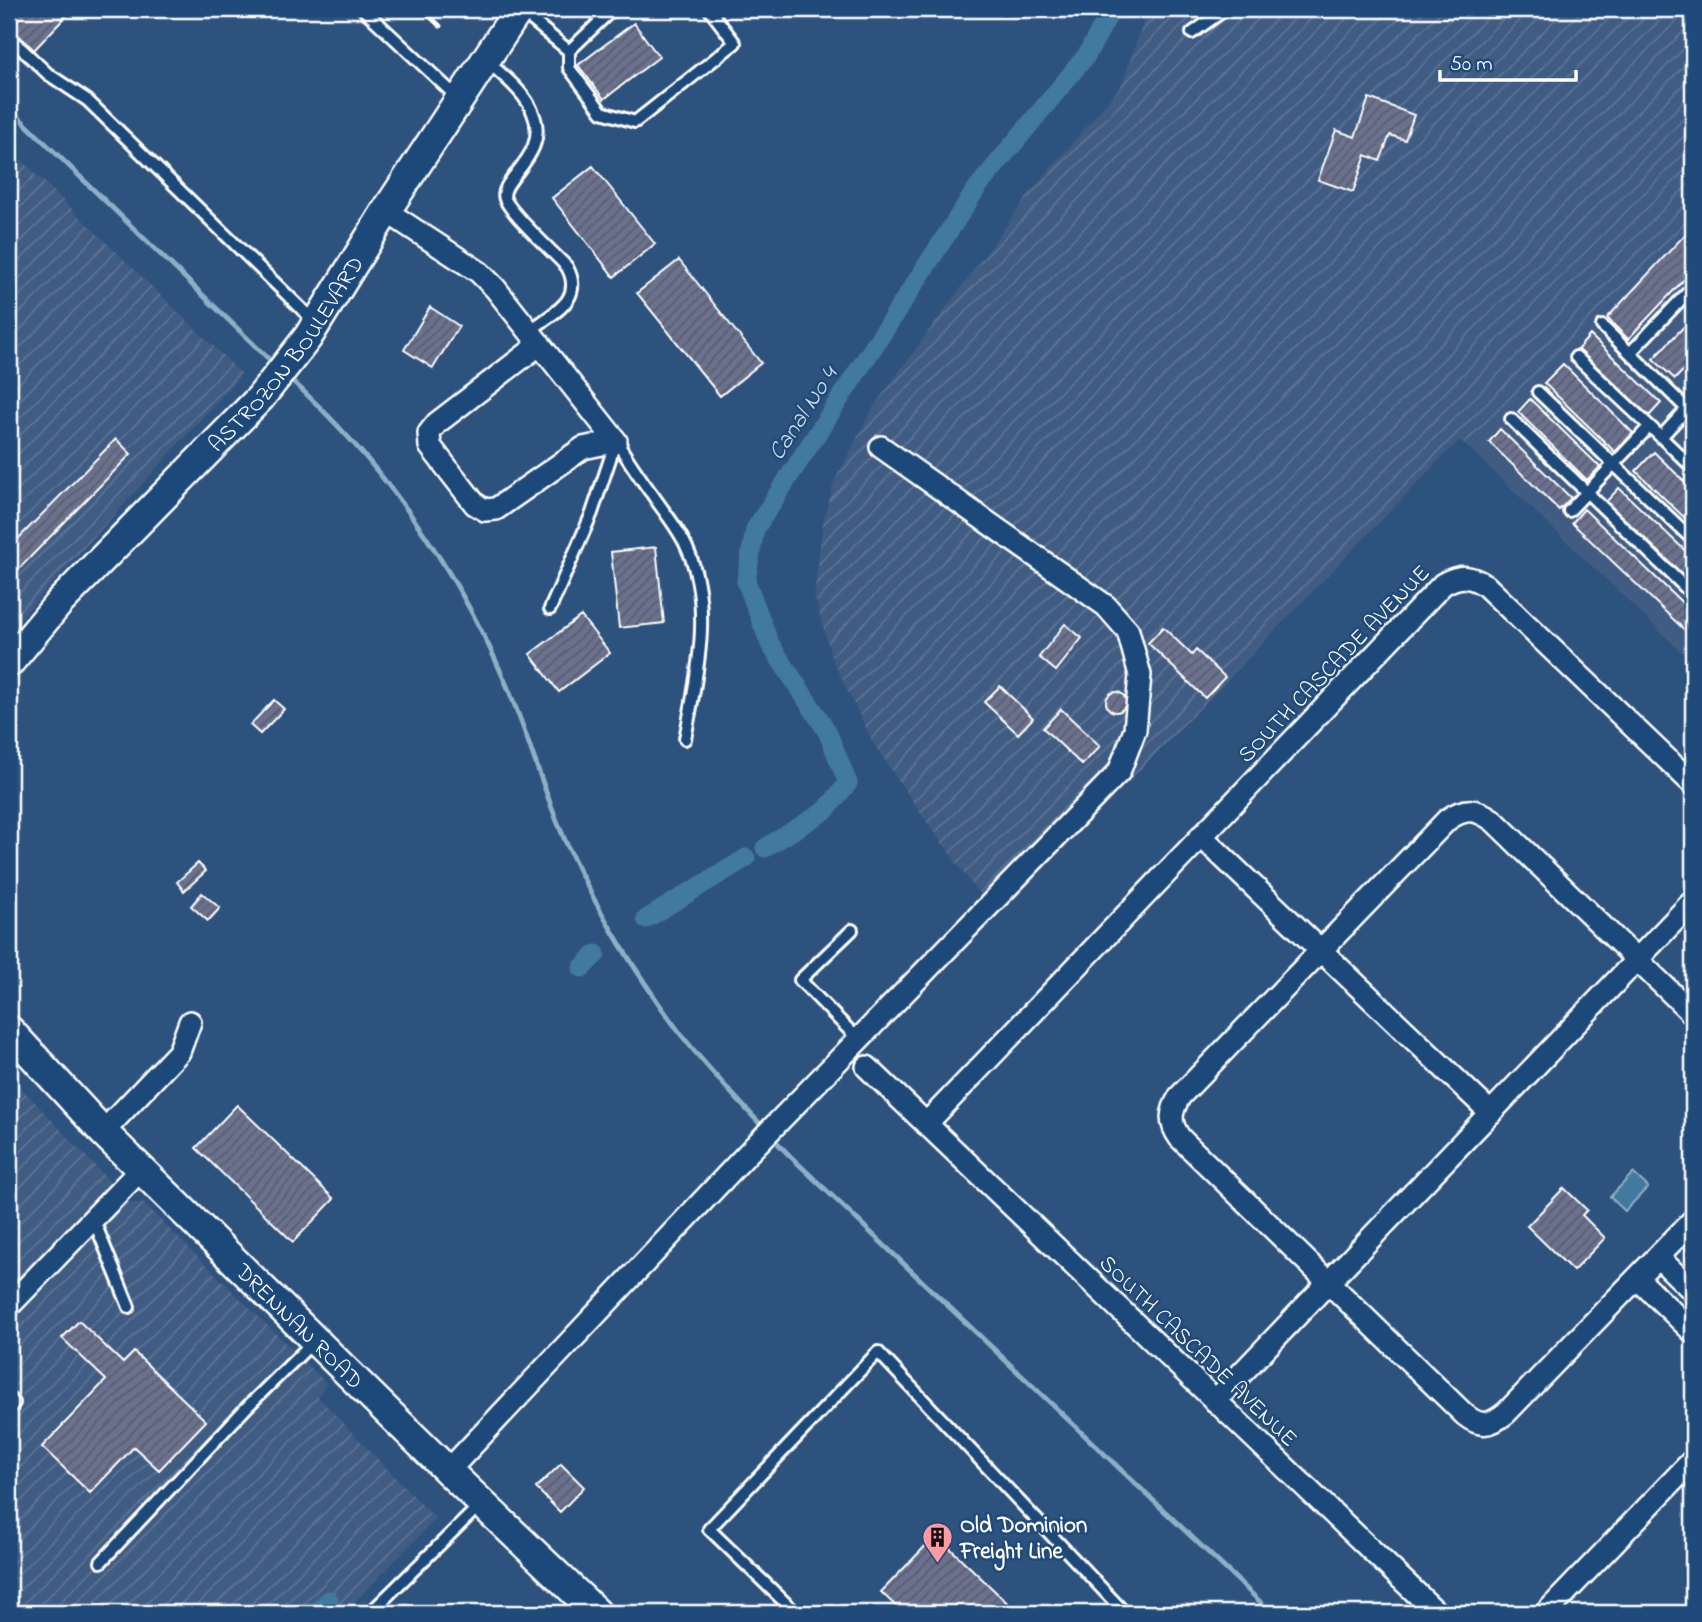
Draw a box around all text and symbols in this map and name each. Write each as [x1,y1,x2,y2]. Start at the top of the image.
scale bar [1440,38,1576,82]
text: 50 m [1450,50,1493,80]
street label: ASTROZON BOULEVARD [202,250,373,461]
water label: Canal No 4 [761,358,849,468]
street label: SOUTH CASCADE AVENUE [1231,558,1439,771]
street label: SOUTH CASCADE AVENUE [1091,1248,1304,1456]
street label: DRENNAN ROAD [226,1256,370,1398]
place label: Old Dominion Freight Line [959,1510,1087,1571]
building icon: Old Dominion Freight Line [920,1520,954,1564]

